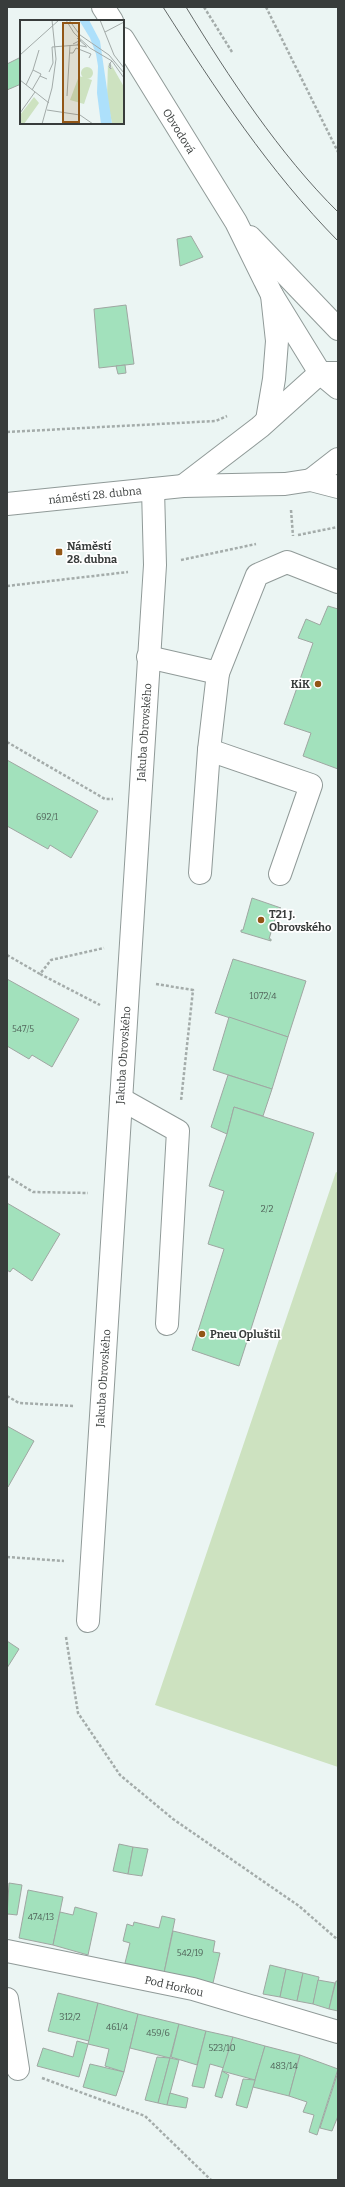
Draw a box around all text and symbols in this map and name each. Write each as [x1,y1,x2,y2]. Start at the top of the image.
inset map [20,20,124,124]
street label: Obvodová [160,106,197,156]
street label: náměstí 28. dubna [48,484,142,507]
place label: Náměstí 28. dubna [67,540,118,566]
marker: Náměstí 28. dubna [54,547,64,557]
place label: KiK [291,678,310,691]
marker: KiK [313,679,323,689]
street label: Jakuba Obrovského [135,683,154,782]
house number: 692/1 [36,812,58,822]
place label: T21 J. Obrovského [269,908,331,934]
marker: T21 J. Obrovského [256,915,266,925]
house number: 1072/4 [250,991,277,1001]
street label: Jakuba Obrovského [114,1006,133,1105]
house number: 547/5 [12,1024,34,1034]
house number: 2/2 [261,1204,273,1214]
place label: Pneu Opluštil [210,1328,281,1341]
street label: Jakuba Obrovského [94,1329,113,1428]
marker: Pneu Opluštil [197,1329,207,1339]
house number: 474/13 [28,1912,54,1922]
house number: 542/19 [177,1948,203,1958]
street label: Pod Horkou [143,1973,205,2000]
house number: 312/2 [59,2012,81,2022]
house number: 461/4 [106,2022,129,2032]
house number: 459/6 [146,2028,170,2038]
house number: 523/10 [209,2043,236,2053]
house number: 483/14 [270,2061,298,2071]

